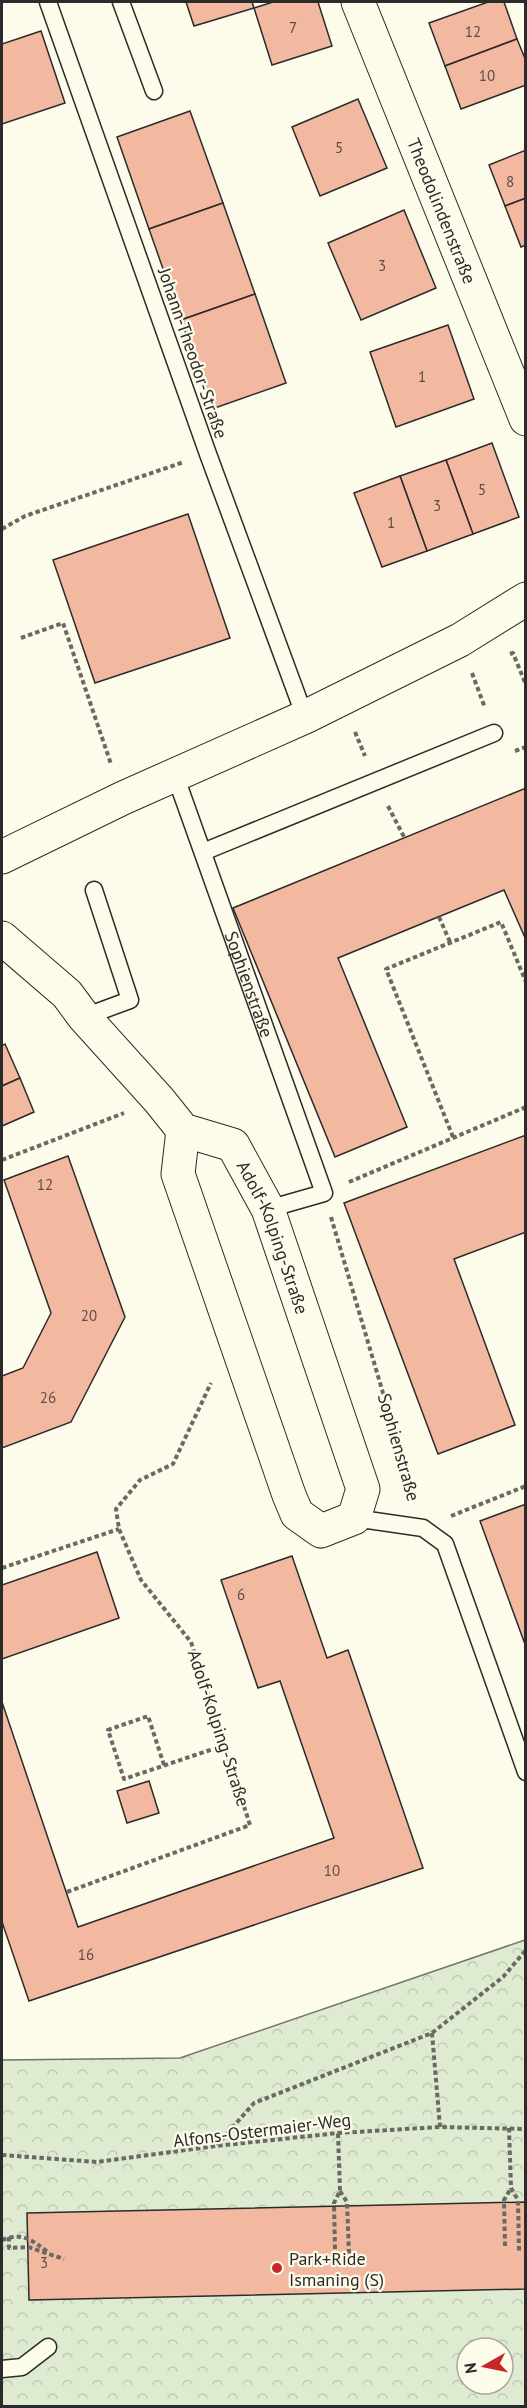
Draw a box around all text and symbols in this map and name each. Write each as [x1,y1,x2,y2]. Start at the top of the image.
house number: 7 [289,18,297,37]
house number: 12 [465,22,481,41]
house number: 10 [479,66,495,85]
street label: Theodolindenstraße [402,135,482,287]
house number: 5 [335,138,343,157]
house number: 8 [506,172,514,191]
house number: 3 [378,256,386,275]
street label: Johann-Theodor-Straße [153,264,233,441]
house number: 1 [418,367,426,386]
house number: 5 [478,480,486,499]
house number: 3 [433,496,441,515]
house number: 1 [387,513,395,532]
street label: Sophienstraße [220,928,279,1040]
street label: Adolf-Kolping-Straße [232,1156,314,1317]
house number: 12 [37,1175,53,1194]
house number: 20 [81,1306,97,1325]
house number: 26 [40,1388,56,1407]
street label: Sophienstraße [373,1390,425,1504]
house number: 6 [237,1585,245,1604]
street label: Adolf-Kolping-Straße [183,1647,255,1809]
house number: 10 [324,1861,340,1880]
house number: 16 [78,1945,94,1964]
street label: Alfons-Ostermaier-Weg [172,2108,352,2152]
place label: Park+Ride Ismaning (S) [289,2247,384,2291]
house number: 3 [40,2253,48,2272]
marker: Park+Ride Ismaning (S) [270,2261,284,2275]
north arrow [455,2336,515,2396]
text: N [459,2362,481,2375]

